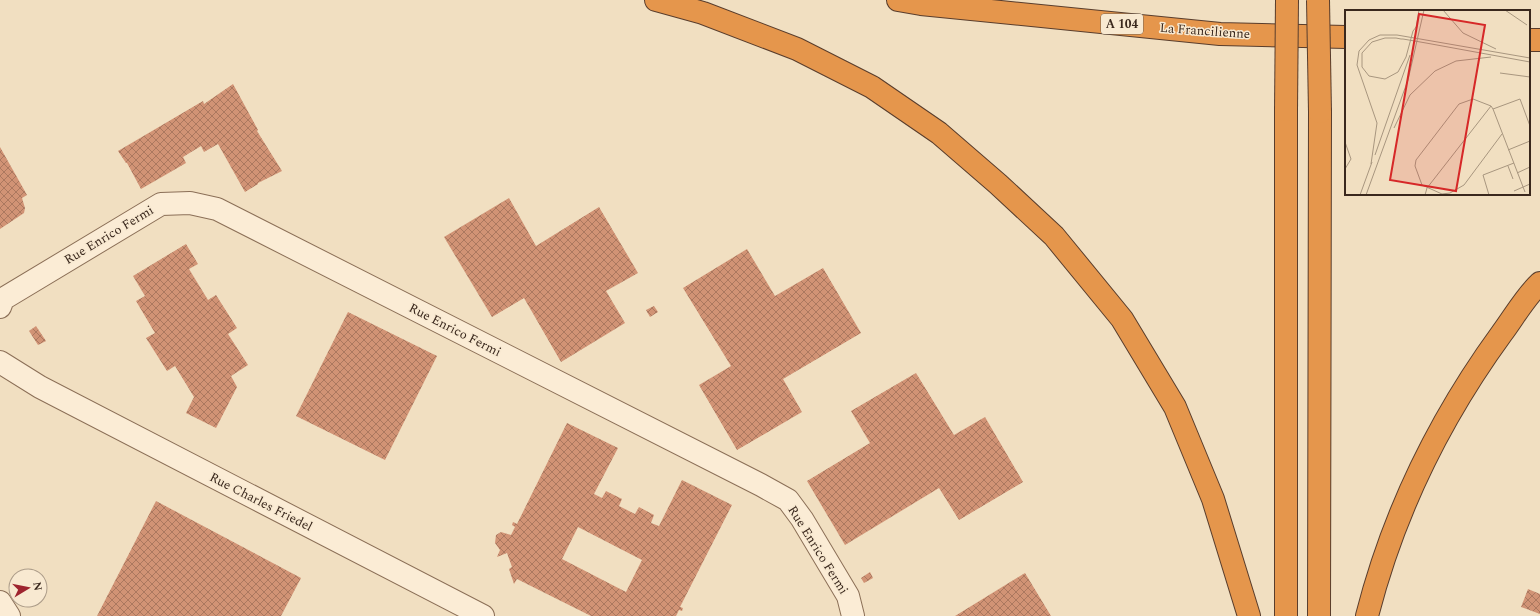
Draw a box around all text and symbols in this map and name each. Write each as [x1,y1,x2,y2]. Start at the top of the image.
inset map [1345,10,1530,195]
road number: A 104 [1101,14,1143,34]
street label: La Francilienne [1159,18,1251,44]
street label: Rue Enrico Fermi [60,200,158,270]
street label: Rue Enrico Fermi [405,298,505,362]
street label: Rue Charles Friedel [206,467,316,537]
street label: Rue Enrico Fermi [783,502,853,598]
north arrow [8,568,48,608]
text: N [28,580,47,592]

